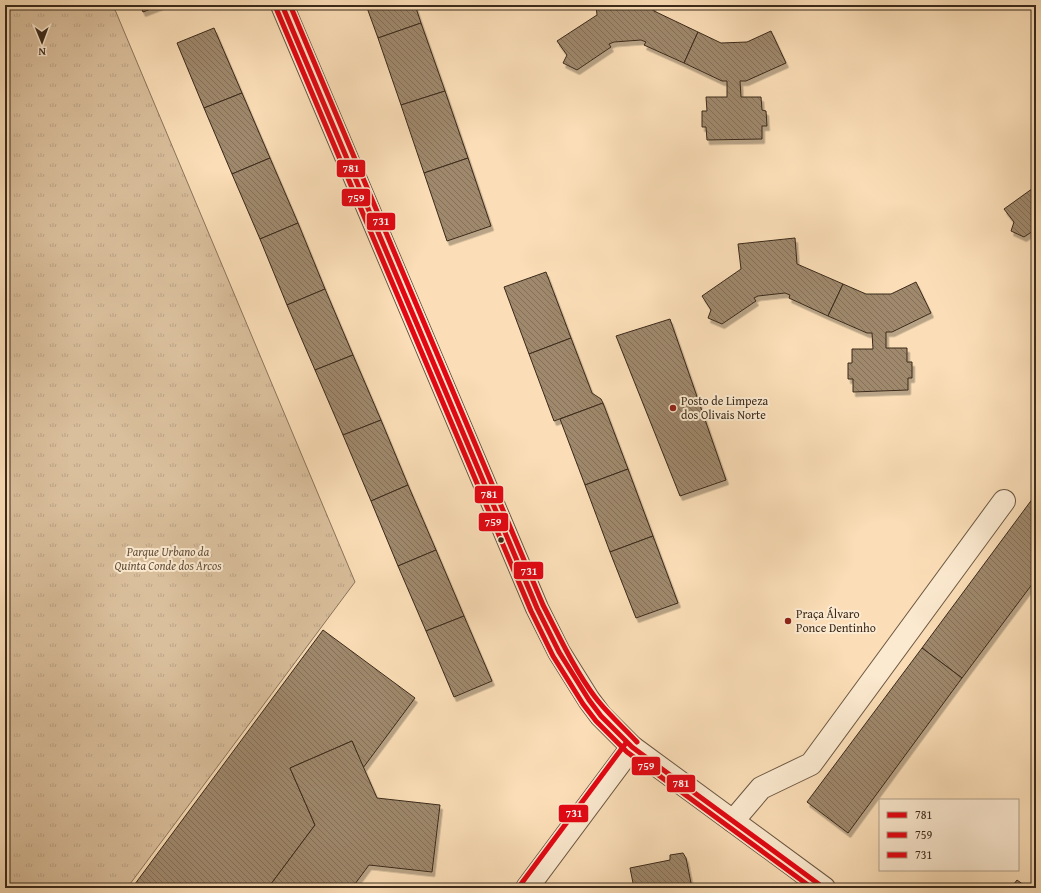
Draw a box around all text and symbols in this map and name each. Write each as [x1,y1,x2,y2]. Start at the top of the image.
north arrow [22,22,62,62]
text: N [38,44,46,60]
line badge: 781 [336,159,366,178]
text: 781 [342,160,360,176]
line badge: 759 [341,188,371,207]
text: 759 [347,190,365,206]
line badge: 731 [366,212,396,231]
text: 731 [372,213,390,229]
place label: Posto de Limpeza dos Olivais Norte [681,392,768,423]
marker: Posto de Limpeza dos Olivais Norte [668,403,678,413]
line badge: 781 [474,485,504,504]
text: 781 [480,486,498,502]
line badge: 759 [478,512,509,532]
text: 759 [484,514,502,530]
unlabelled marker [496,535,506,545]
park label: Parque Urbano da Quinta Conde dos Arcos [115,543,222,574]
line badge: 731 [513,561,544,580]
text: 731 [520,563,538,579]
place label: Praça Álvaro Ponce Dentinho [796,605,876,636]
marker: Praça Álvaro Ponce Dentinho [783,616,793,626]
line badge: 759 [631,756,661,776]
text: 759 [637,758,655,774]
line badge: 781 [666,774,696,793]
text: 781 [672,775,690,791]
legend [879,799,1019,871]
line badge: 731 [558,804,589,823]
text: 731 [565,805,583,821]
text: 781 [915,806,933,823]
text: 759 [915,826,933,843]
text: 731 [915,846,933,863]

